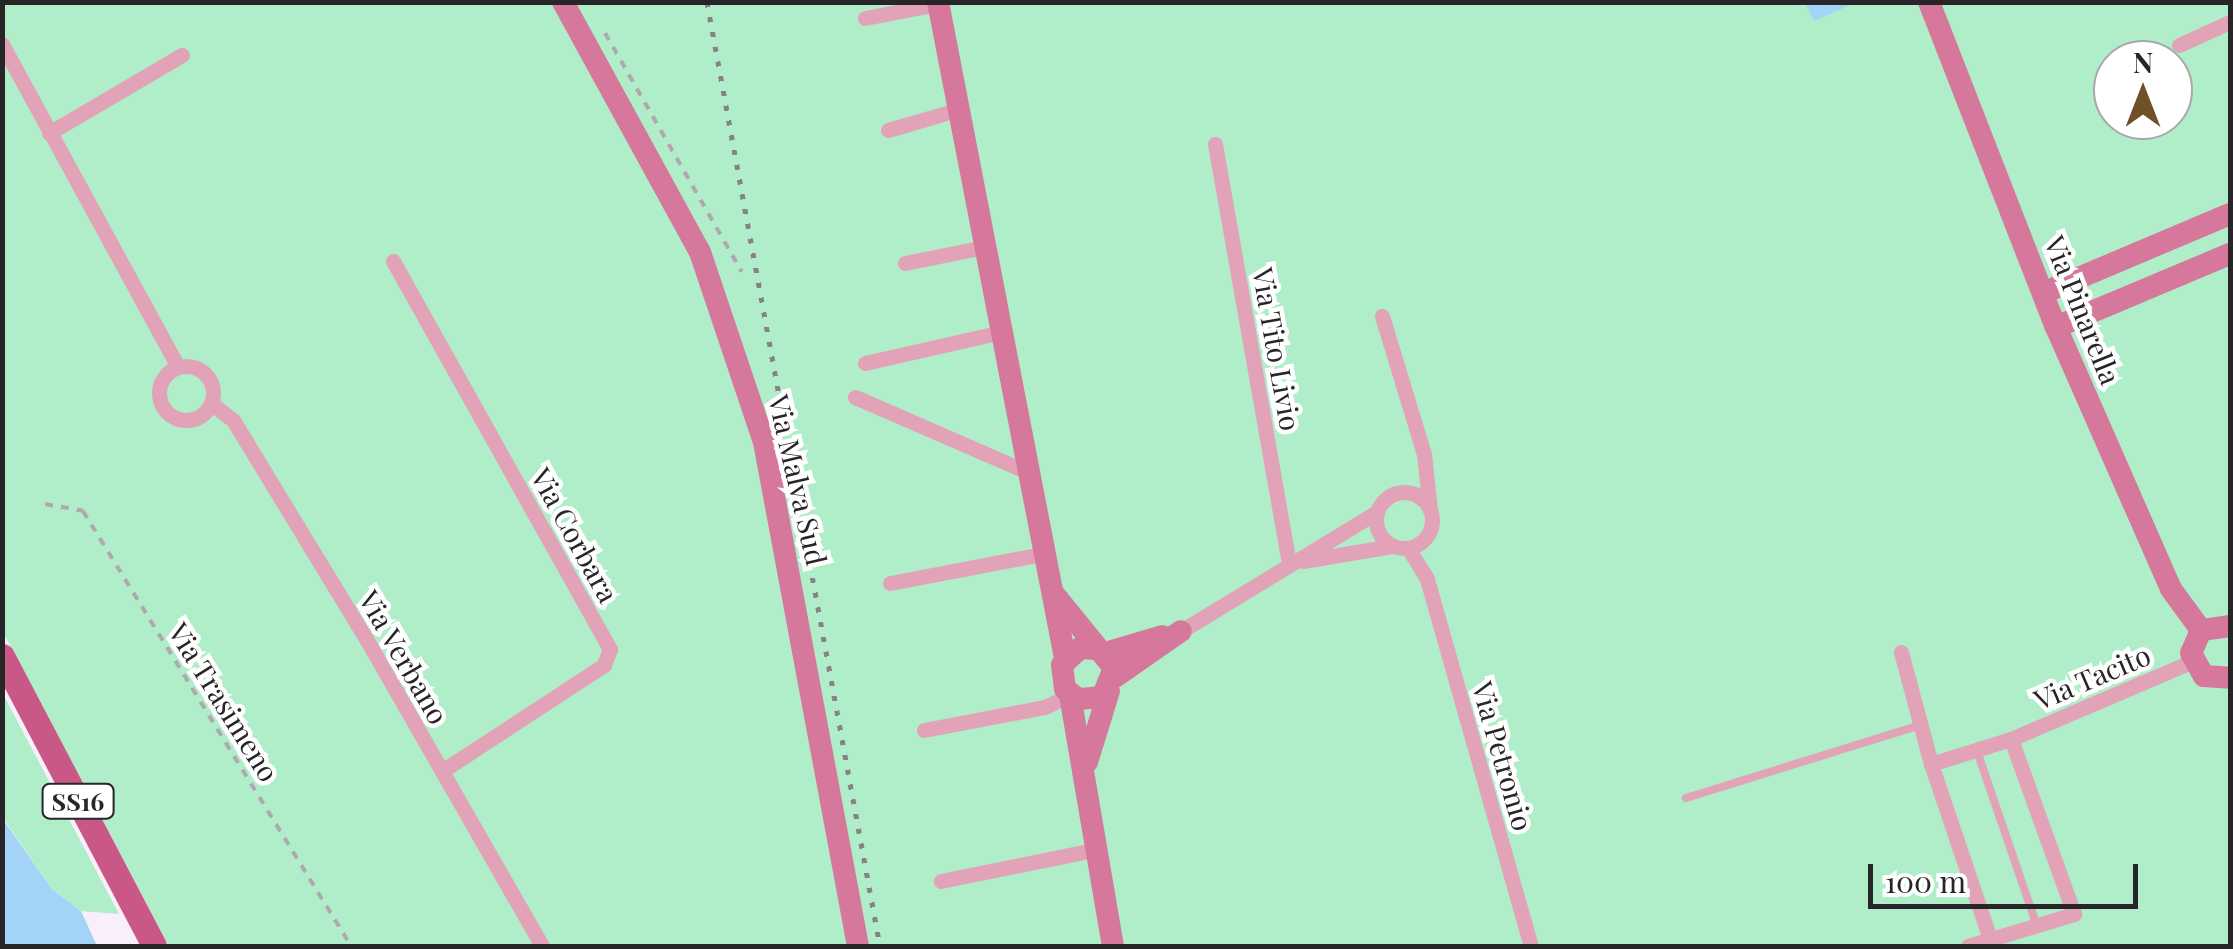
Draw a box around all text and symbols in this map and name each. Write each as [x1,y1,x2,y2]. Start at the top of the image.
north arrow [2093,40,2193,140]
text: N [2133,43,2153,80]
street label: Via Pinarella [2038,231,2128,389]
street label: Via Tito Livio [1246,264,1308,434]
street label: Via Malva Sud [762,391,834,569]
street label: Via Corbara [524,462,626,608]
street label: Via Verbano [352,584,456,730]
street label: Via Trasimeno [162,616,286,788]
street label: Via Tacito [2028,637,2156,717]
street label: Via Petronio [1466,678,1540,834]
road number: SS16 [40,781,116,821]
scale bar [1873,844,2143,906]
text: 100 m [1885,861,1966,901]

